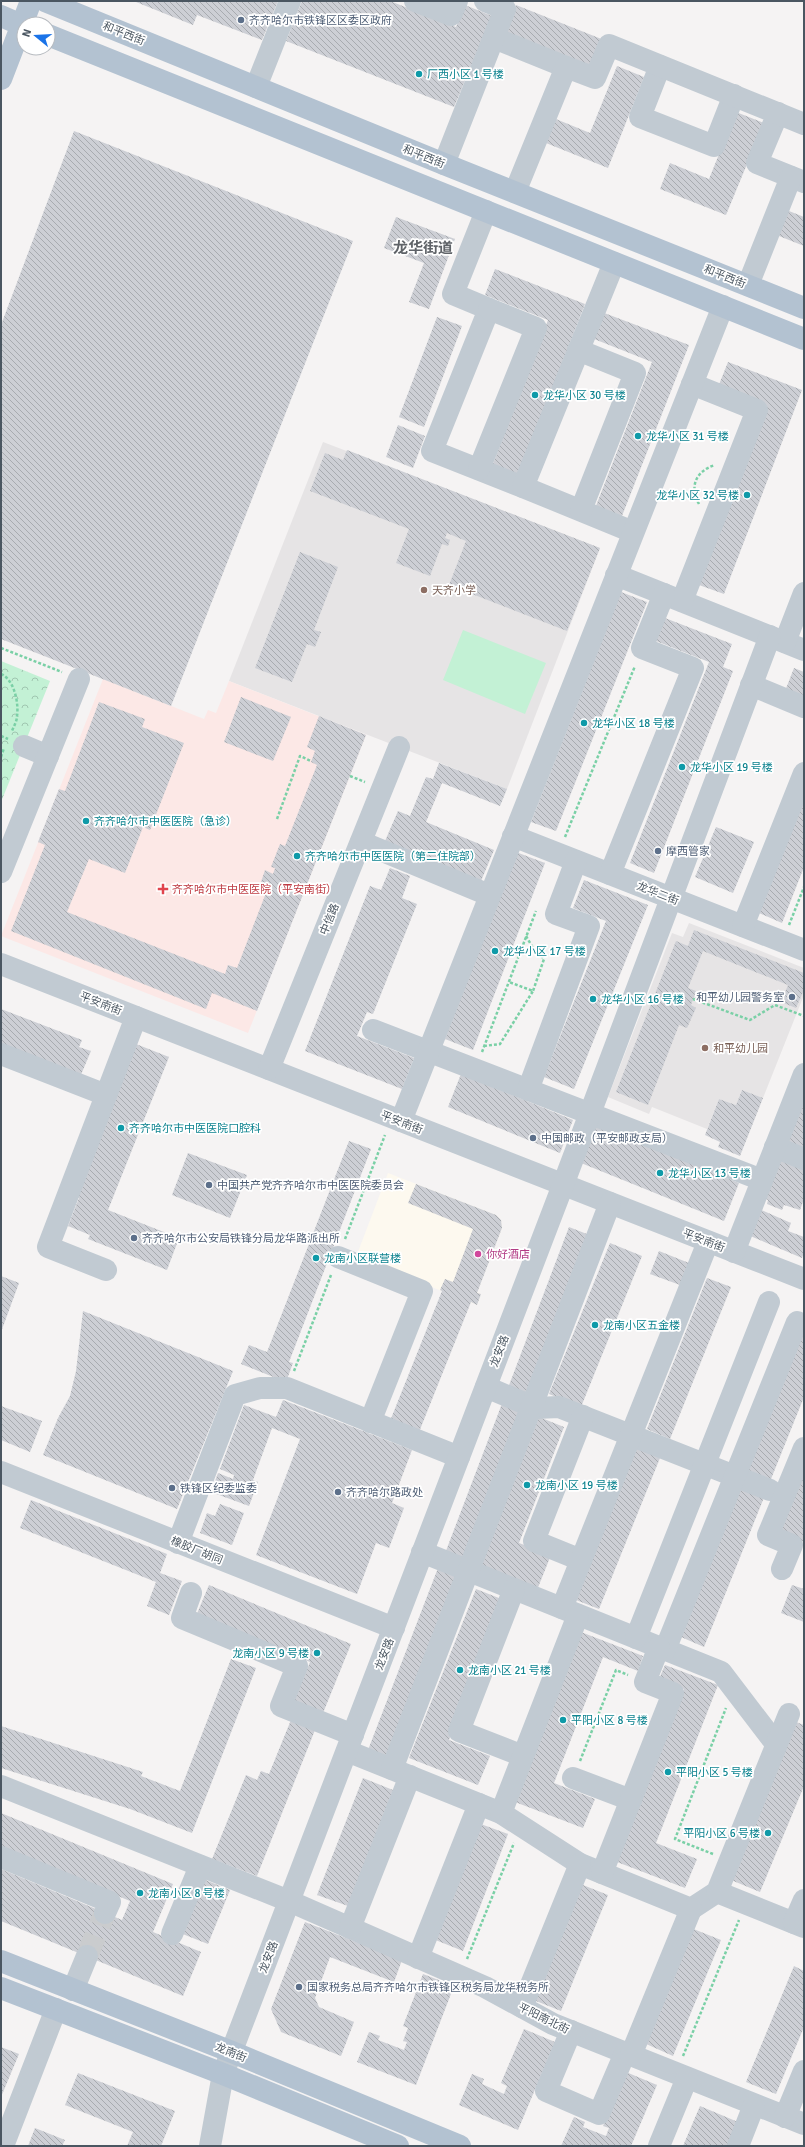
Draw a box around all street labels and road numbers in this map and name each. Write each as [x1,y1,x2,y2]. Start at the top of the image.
street label: 和平西街 [101,19,147,48]
street label: 和平西街 [401,142,447,171]
street label: 和平西街 [702,262,748,291]
street label: 龙华二街 [635,880,681,907]
street label: 中信路 [317,901,342,937]
street label: 平安南街 [78,990,124,1017]
street label: 平安南街 [379,1109,425,1136]
street label: 平安南街 [681,1227,727,1254]
street label: 龙安路 [487,1333,511,1369]
street label: 橡胶厂胡同 [169,1534,225,1567]
street label: 龙安路 [372,1636,396,1672]
street label: 龙安路 [256,1939,280,1975]
street label: 平阳南北街 [516,2001,571,2036]
street label: 龙南街 [213,2040,249,2065]

